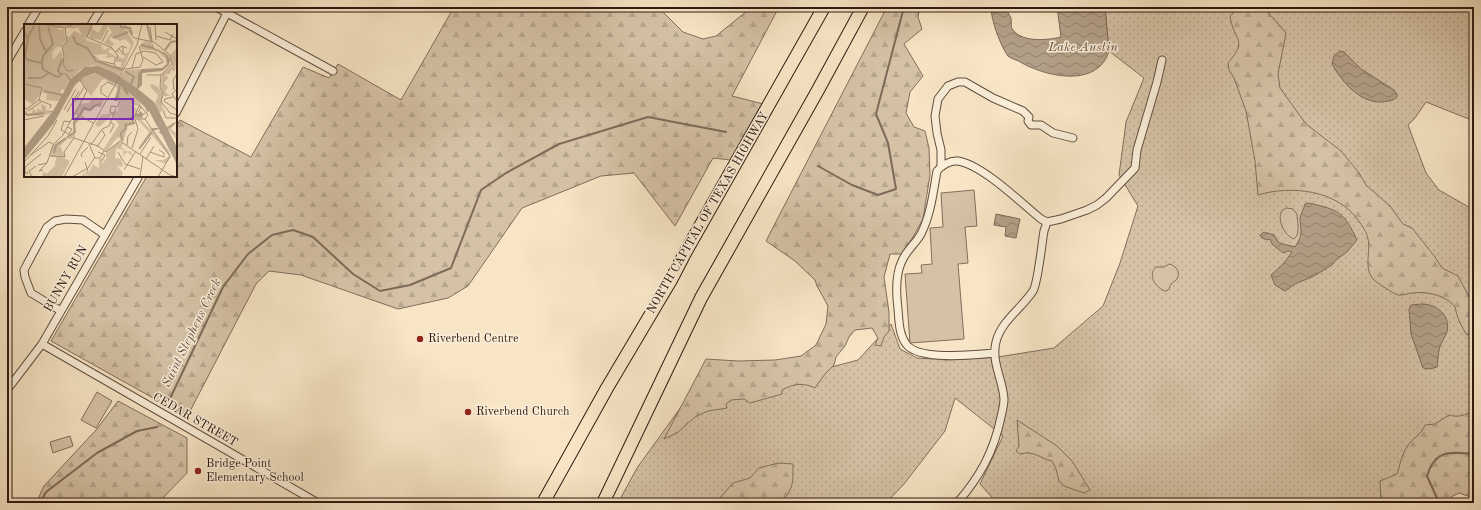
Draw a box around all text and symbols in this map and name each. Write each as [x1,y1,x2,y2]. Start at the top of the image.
inset map [24,24,177,177]
water label: Lake Austin [1047,41,1118,54]
street label: NORTH CAPITAL OF TEXAS HIGHWAY [645,110,771,316]
street label: BUNNY RUN [42,244,90,314]
water label: Saint Stephens Creek [160,277,224,389]
place label: Riverbend Centre [428,333,519,345]
marker: Riverbend Centre [415,334,425,344]
street label: CEDAR STREET [151,391,239,449]
place label: Riverbend Church [476,406,570,418]
marker: Riverbend Church [463,407,473,417]
place label: Bridge Point Elementary School [206,458,304,484]
marker: Bridge Point Elementary School [193,466,203,476]

